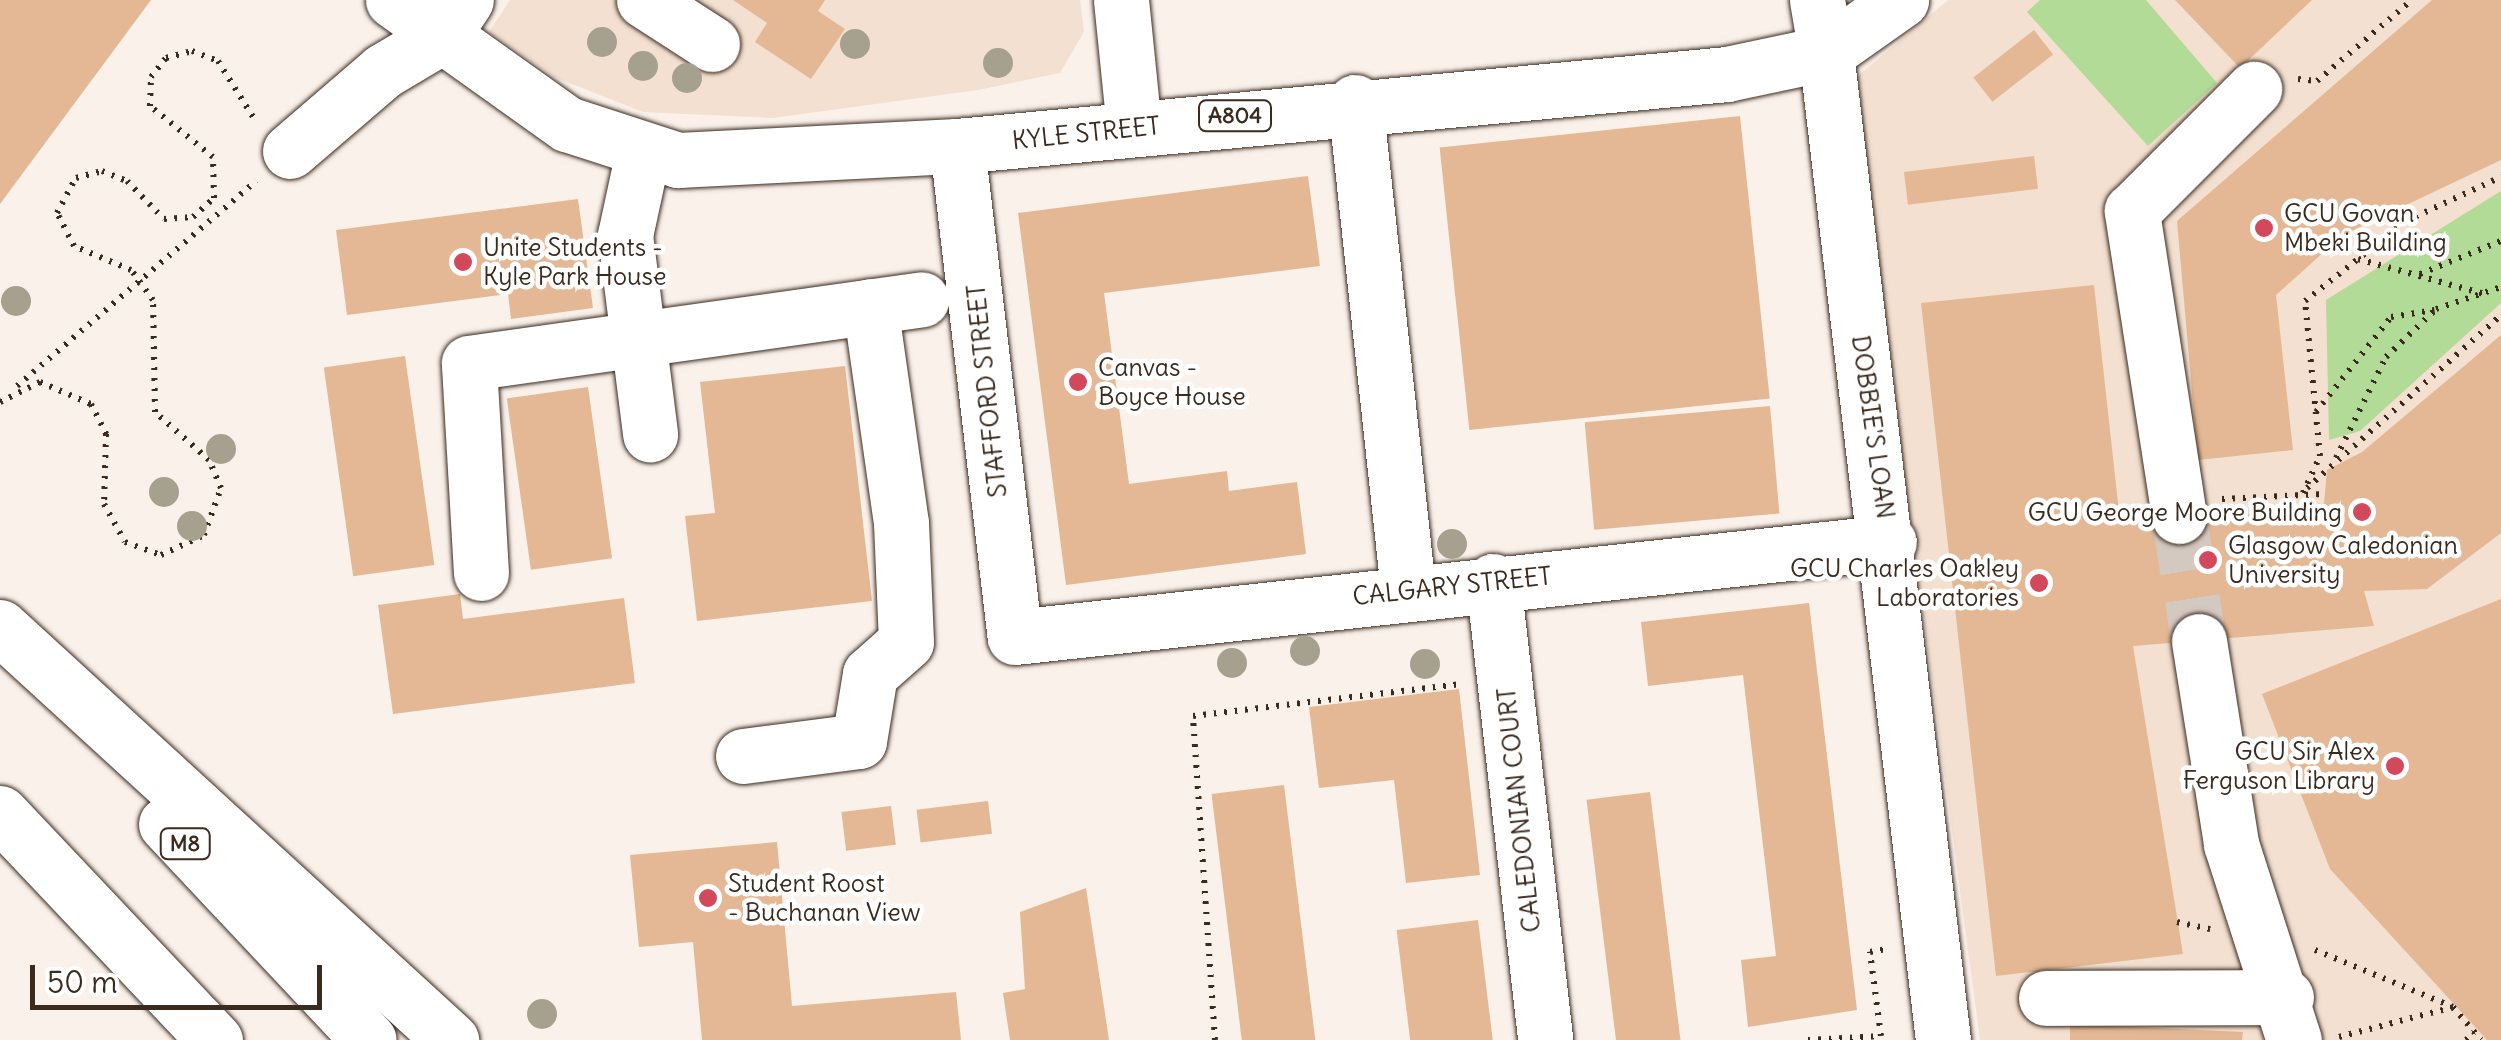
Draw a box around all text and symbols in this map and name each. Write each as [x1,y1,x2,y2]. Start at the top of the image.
road number: A804 [1198,99,1272,133]
street label: KYLE STREET [1010,110,1162,156]
place label: GCU Govan Mbeki Building [2284,199,2447,258]
marker: GCU Govan Mbeki Building [2253,217,2275,239]
place label: Unite Students - Kyle Park House [483,233,666,292]
marker: Unite Students - Kyle Park House [452,251,474,273]
street label: STAFFORD STREET [961,283,1013,499]
street label: DOBBIE'S LOAN [1845,333,1901,521]
place label: Canvas - Boyce House [1098,353,1246,412]
marker: Canvas - Boyce House [1067,371,1089,393]
place label: GCU George Moore Building [2028,497,2342,527]
marker: GCU George Moore Building [2351,501,2373,523]
place label: Glasgow Caledonian University [2228,531,2458,590]
marker: Glasgow Caledonian University [2197,549,2219,571]
place label: GCU Charles Oakley Laboratories [1790,554,2019,613]
street label: CALGARY STREET [1351,561,1553,611]
marker: GCU Charles Oakley Laboratories [2028,572,2050,594]
street label: CALEDONIAN COURT [1491,686,1547,934]
place label: GCU Sir Alex Ferguson Library [2183,737,2375,796]
marker: GCU Sir Alex Ferguson Library [2384,755,2406,777]
road number: M8 [158,827,212,861]
place label: Student Roost - Buchanan View [728,869,920,928]
marker: Student Roost - Buchanan View [697,887,719,909]
scale bar [35,945,328,1007]
text: 50 m [47,963,117,1001]

